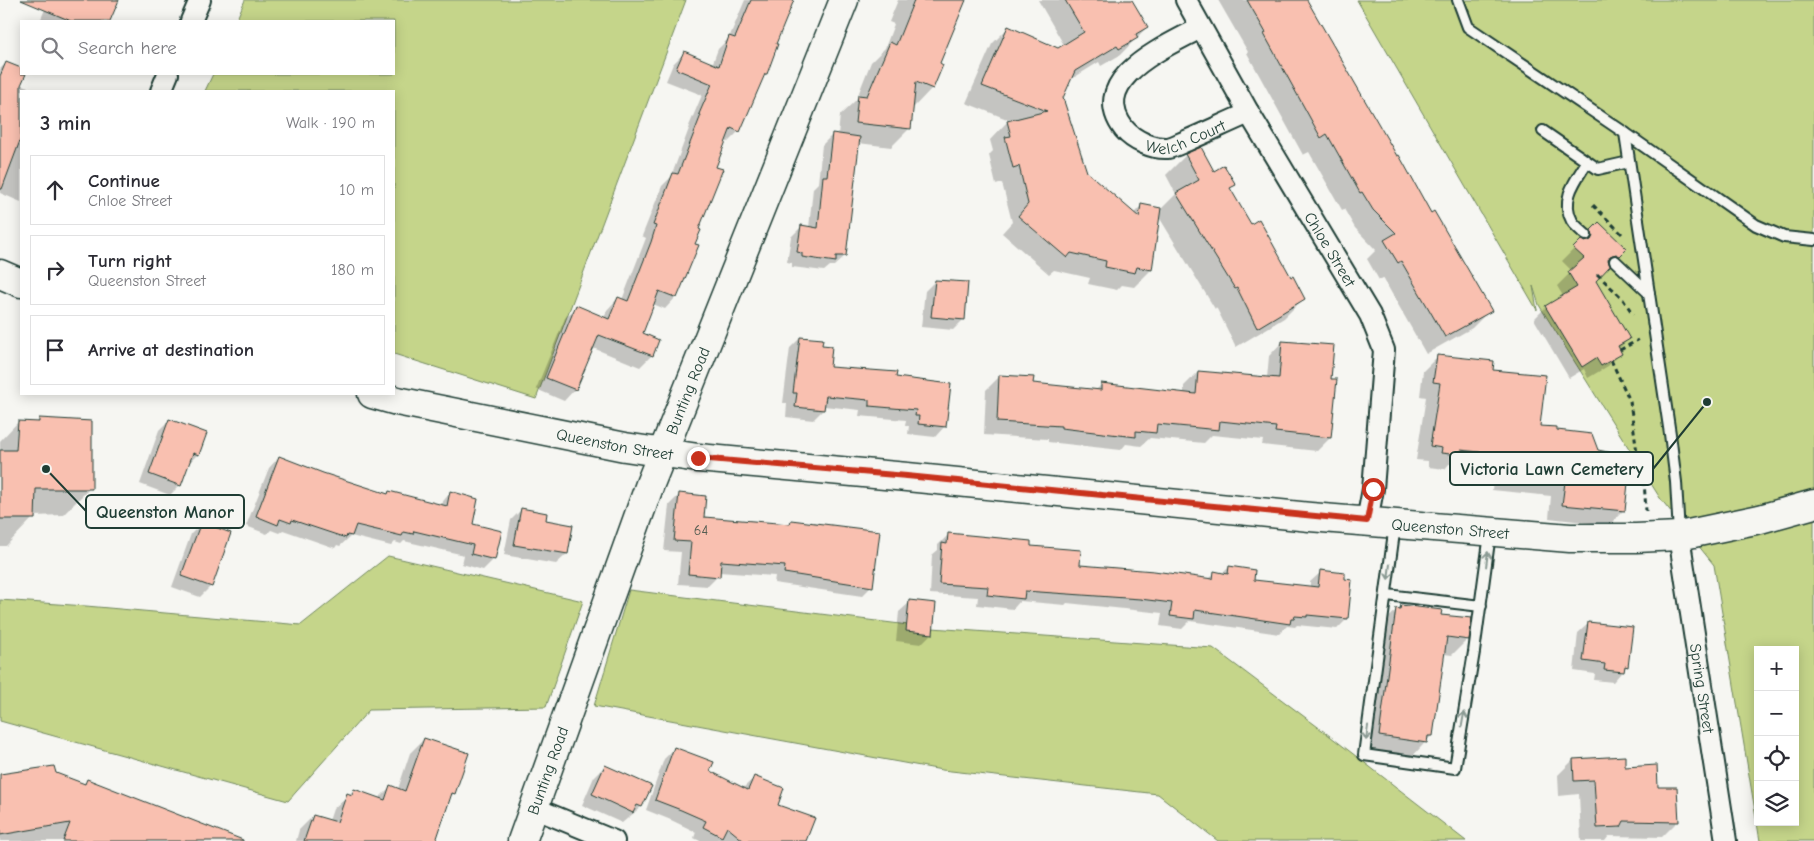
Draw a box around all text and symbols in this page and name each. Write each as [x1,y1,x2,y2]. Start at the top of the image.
search box [20,20,395,75]
icon: search [38,34,66,62]
text: Search here [78,37,177,59]
text: 3 min [40,111,91,135]
text: Walk · 190 m [286,114,375,132]
street label: Welch Court [1143,117,1229,158]
text: Continue [88,170,160,192]
icon: ahead [41,176,69,204]
text: 10 m [339,181,374,199]
text: Chloe Street [88,192,172,210]
street label: Chloe Street [1300,209,1359,291]
text: Turn right [88,250,172,272]
icon: right [41,256,69,284]
text: 180 m [331,261,374,279]
text: Queenston Street [88,272,206,290]
icon: arrive [41,336,69,364]
text: Arrive at destination [88,339,254,361]
street label: Bunting Road [663,345,714,437]
street label: Queenston Street [555,425,675,464]
route end [687,447,710,470]
callout: Victoria Lawn Cemetery [1450,452,1653,485]
text: Victoria Lawn Cemetery [1461,459,1644,480]
route start [1362,478,1385,501]
callout: Queenston Manor [86,495,244,528]
text: Queenston Manor [96,502,235,523]
street label: Queenston Street [1391,516,1510,543]
house number: 64 [694,522,708,539]
one-way arrow [1482,551,1492,567]
one-way arrow [1384,564,1394,580]
street label: Spring Street [1686,642,1717,735]
map controls [1754,646,1799,826]
button: + [1754,646,1799,691]
button: − [1754,691,1799,736]
one-way arrow [1458,712,1468,728]
street label: Bunting Road [524,724,572,817]
one-way arrow [1362,725,1372,741]
button: locate [1754,736,1799,781]
button: layers [1754,781,1799,826]

